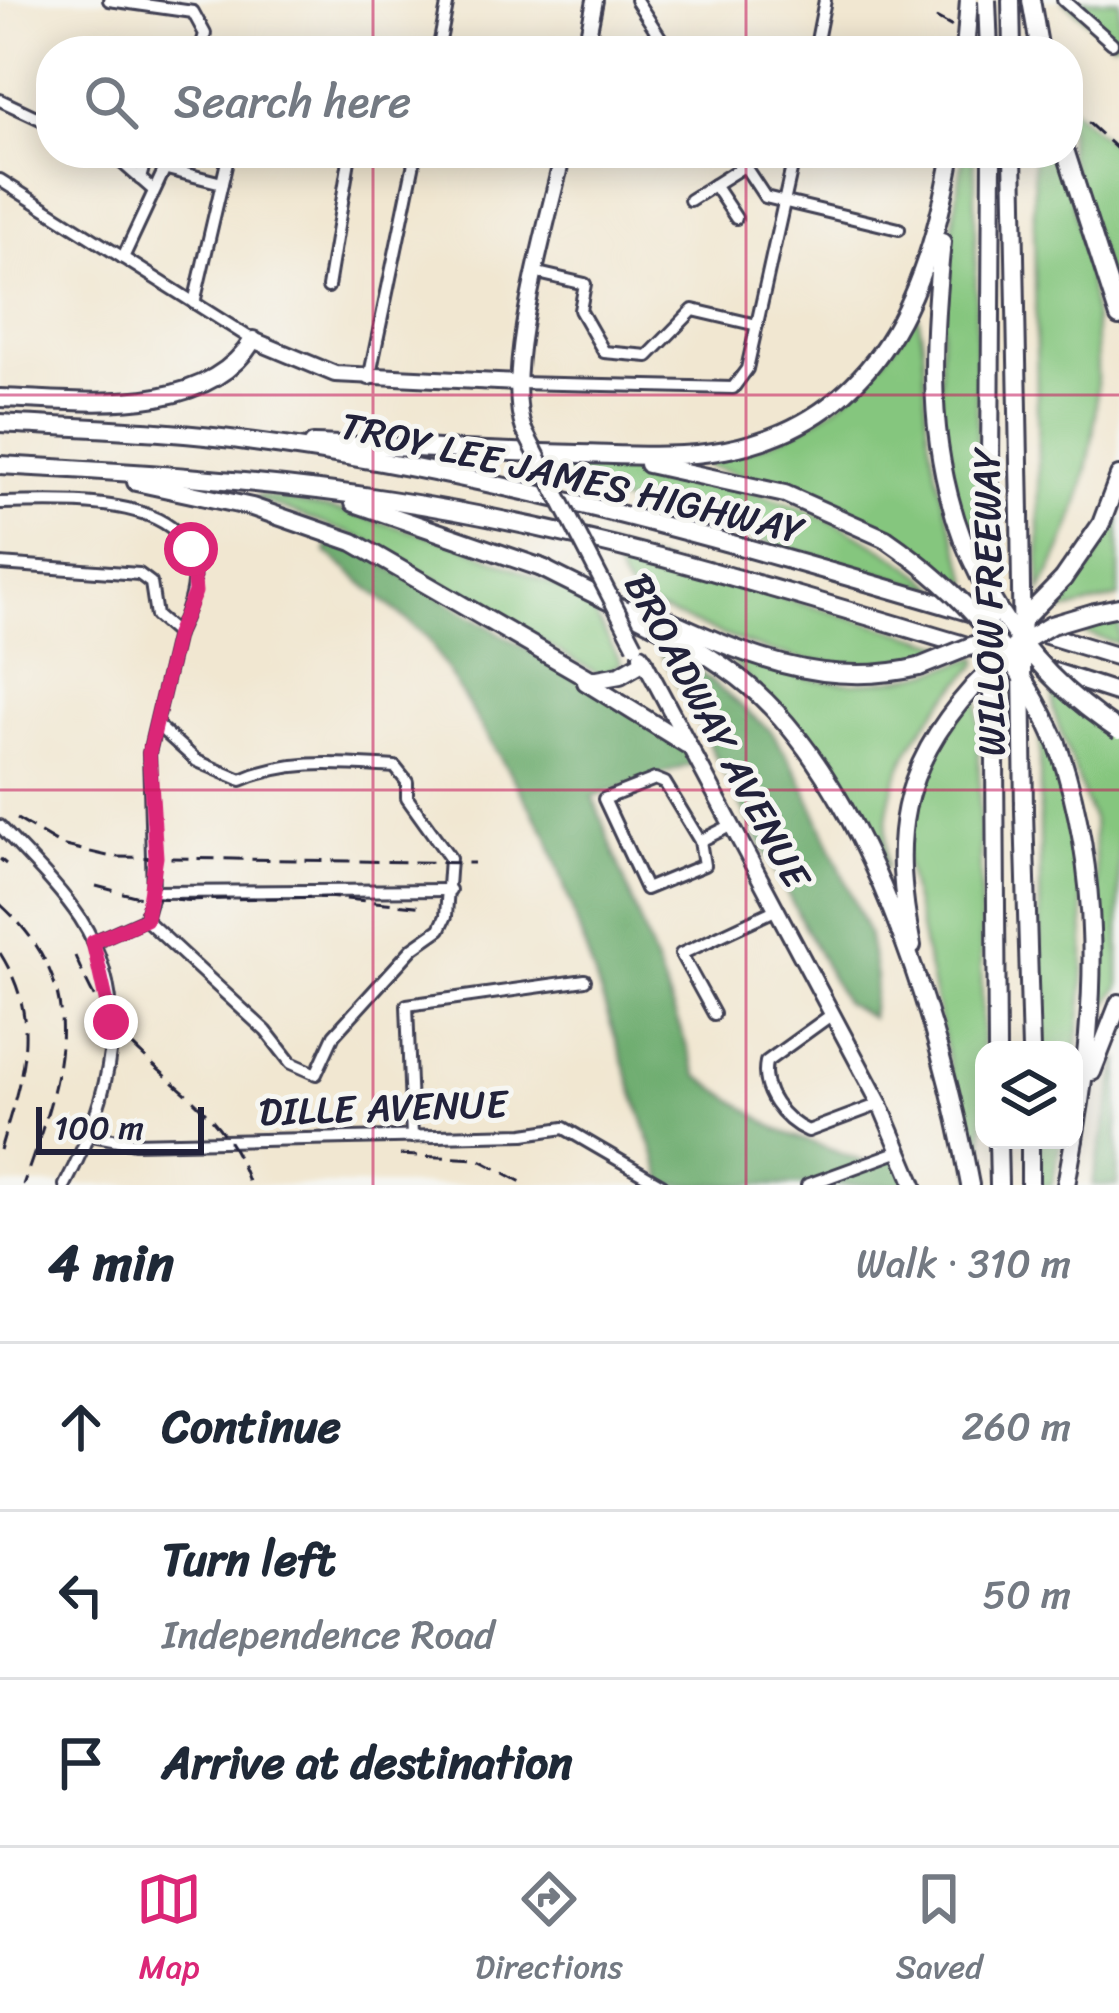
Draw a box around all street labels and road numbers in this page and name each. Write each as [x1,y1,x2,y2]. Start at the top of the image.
street label: TROY LEE JAMES HIGHWAY [334,390,812,565]
street label: WILLOW FREEWAY [951,446,1026,757]
street label: BROADWAY AVENUE [605,559,831,903]
street label: DILLE AVENUE [258,1069,511,1146]

